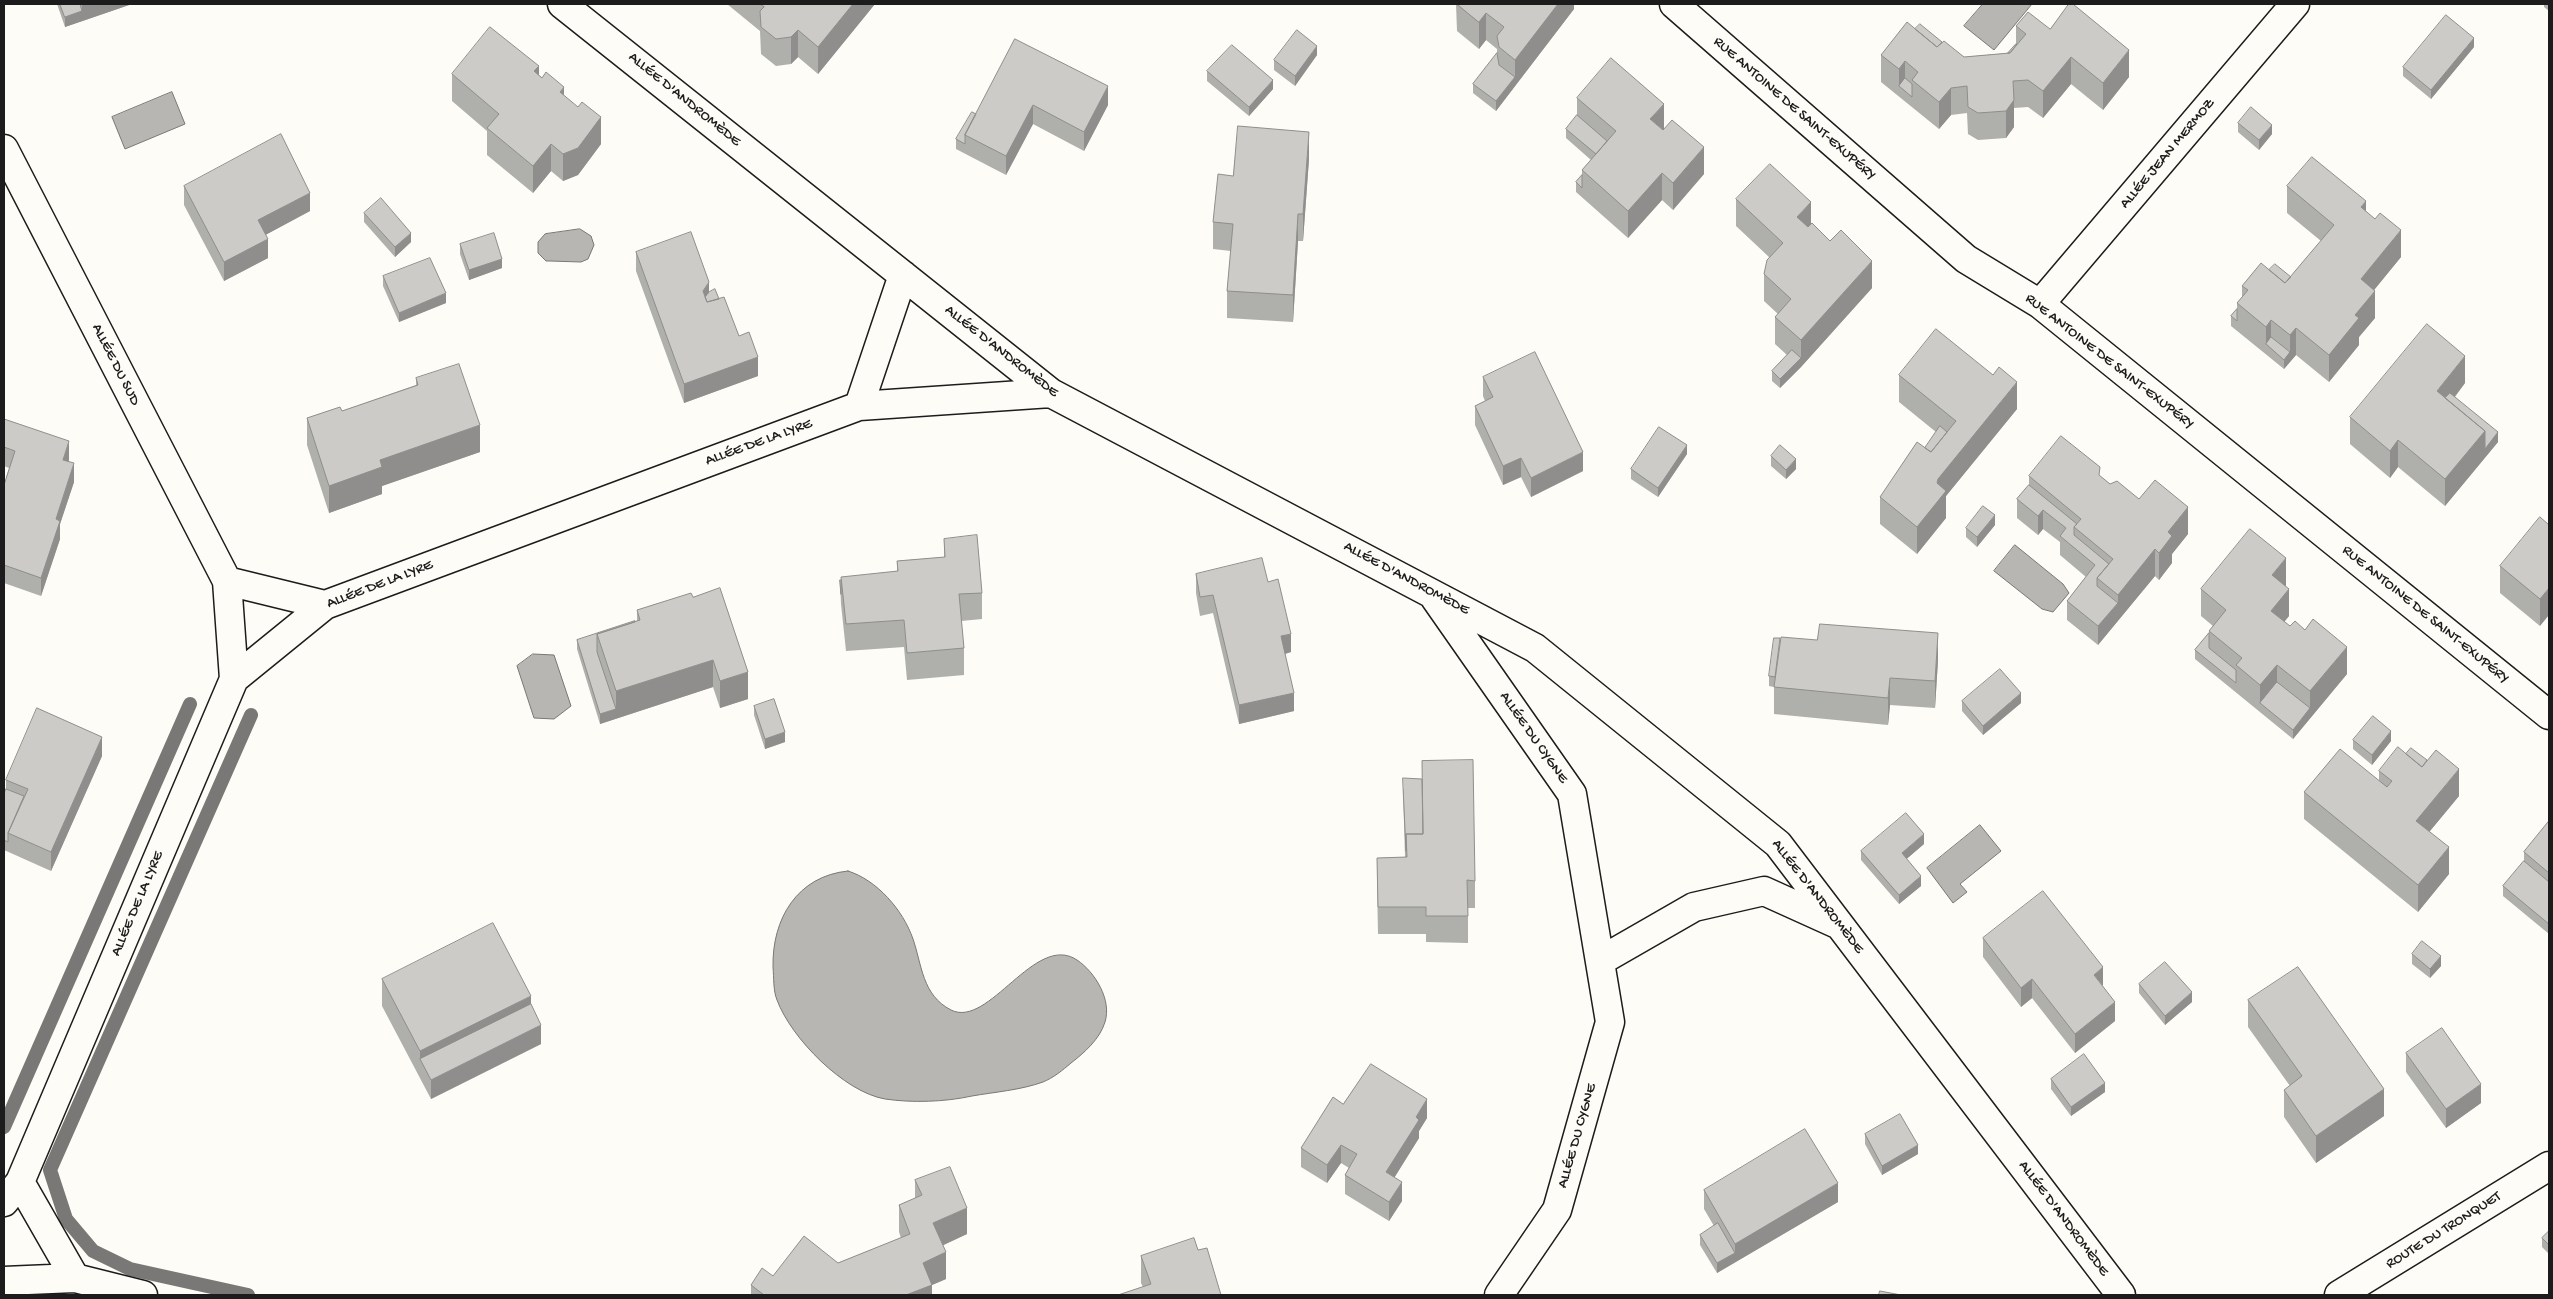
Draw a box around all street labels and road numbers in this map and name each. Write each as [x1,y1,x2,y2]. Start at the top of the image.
street label: RUE ANTOINE DE SAINT-EXUPÉRY [1709,33,1879,185]
street label: ALLÉE D'ANDROMÈDE [624,49,744,151]
street label: ALLÉE JEAN MERMOZ [2117,95,2219,213]
street label: RUE ANTOINE DE SAINT-EXUPÉRY [2021,290,2197,434]
street label: ALLÉE D'ANDROMÈDE [940,302,1062,402]
street label: ALLÉE DU SUD [87,321,143,409]
street label: ALLÉE DE LA LYRE [703,415,815,471]
street label: ALLÉE D'ANDROMÈDE [1340,538,1472,620]
street label: RUE ANTOINE DE SAINT-EXUPÉRY [2338,542,2512,688]
street label: ALLÉE DE LA LYRE [324,556,436,614]
street label: ALLÉE DU CYGNE [1495,689,1571,787]
street label: ALLÉE D'ANDROMÈDE [1767,836,1867,958]
street label: ALLÉE DE LA LYRE [108,849,168,959]
street label: ALLÉE DU CYGNE [1554,1082,1602,1190]
street label: ALLÉE D'ANDROMÈDE [2014,1158,2112,1280]
street label: ROUTE DU TRONQUET [2383,1188,2505,1274]

